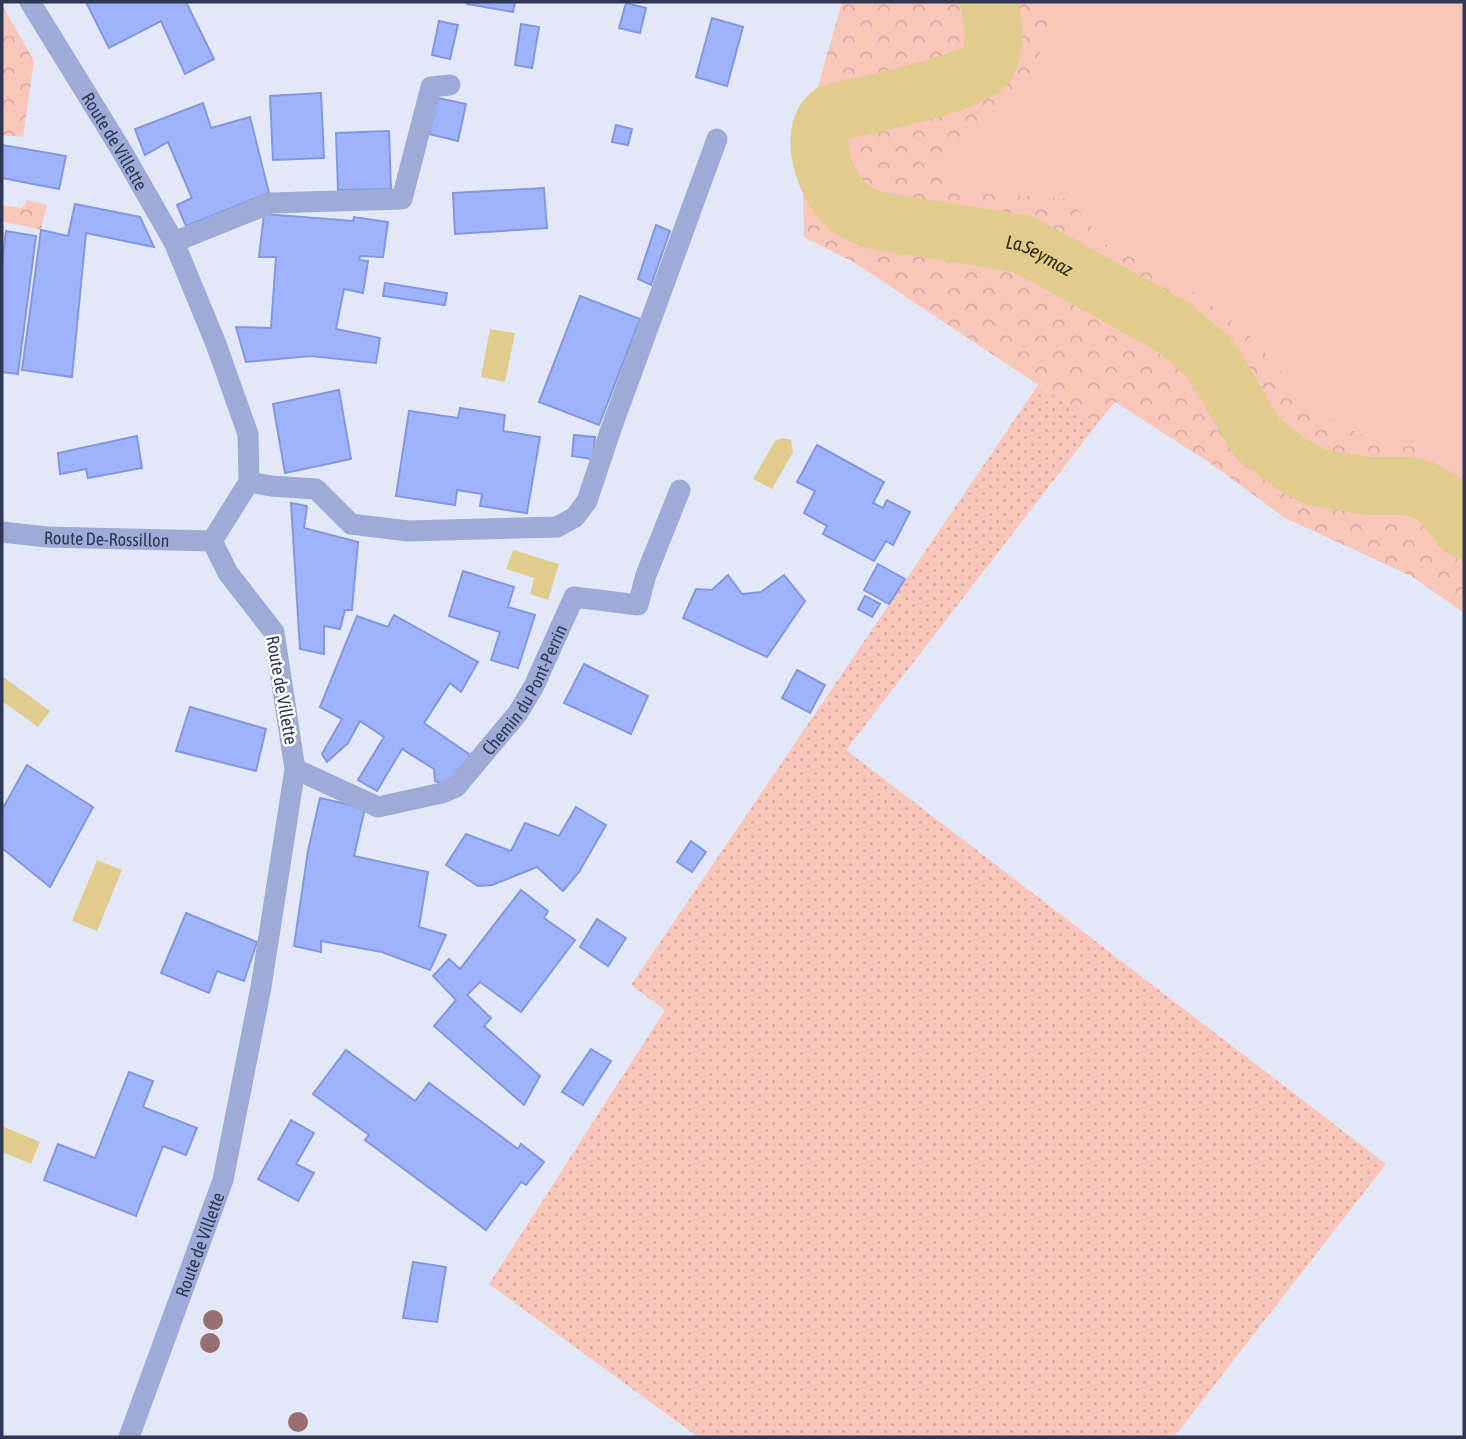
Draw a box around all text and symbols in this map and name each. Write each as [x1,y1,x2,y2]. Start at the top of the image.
street label: Route de Villette [78,88,152,194]
water label: La Seymaz [1004,230,1077,280]
street label: Route De-Rossillon [44,526,170,550]
street label: Chemin du Pont-Perrin [477,621,571,759]
street label: Route de Villette [262,634,302,746]
street label: Route de Villette [171,1189,228,1300]

